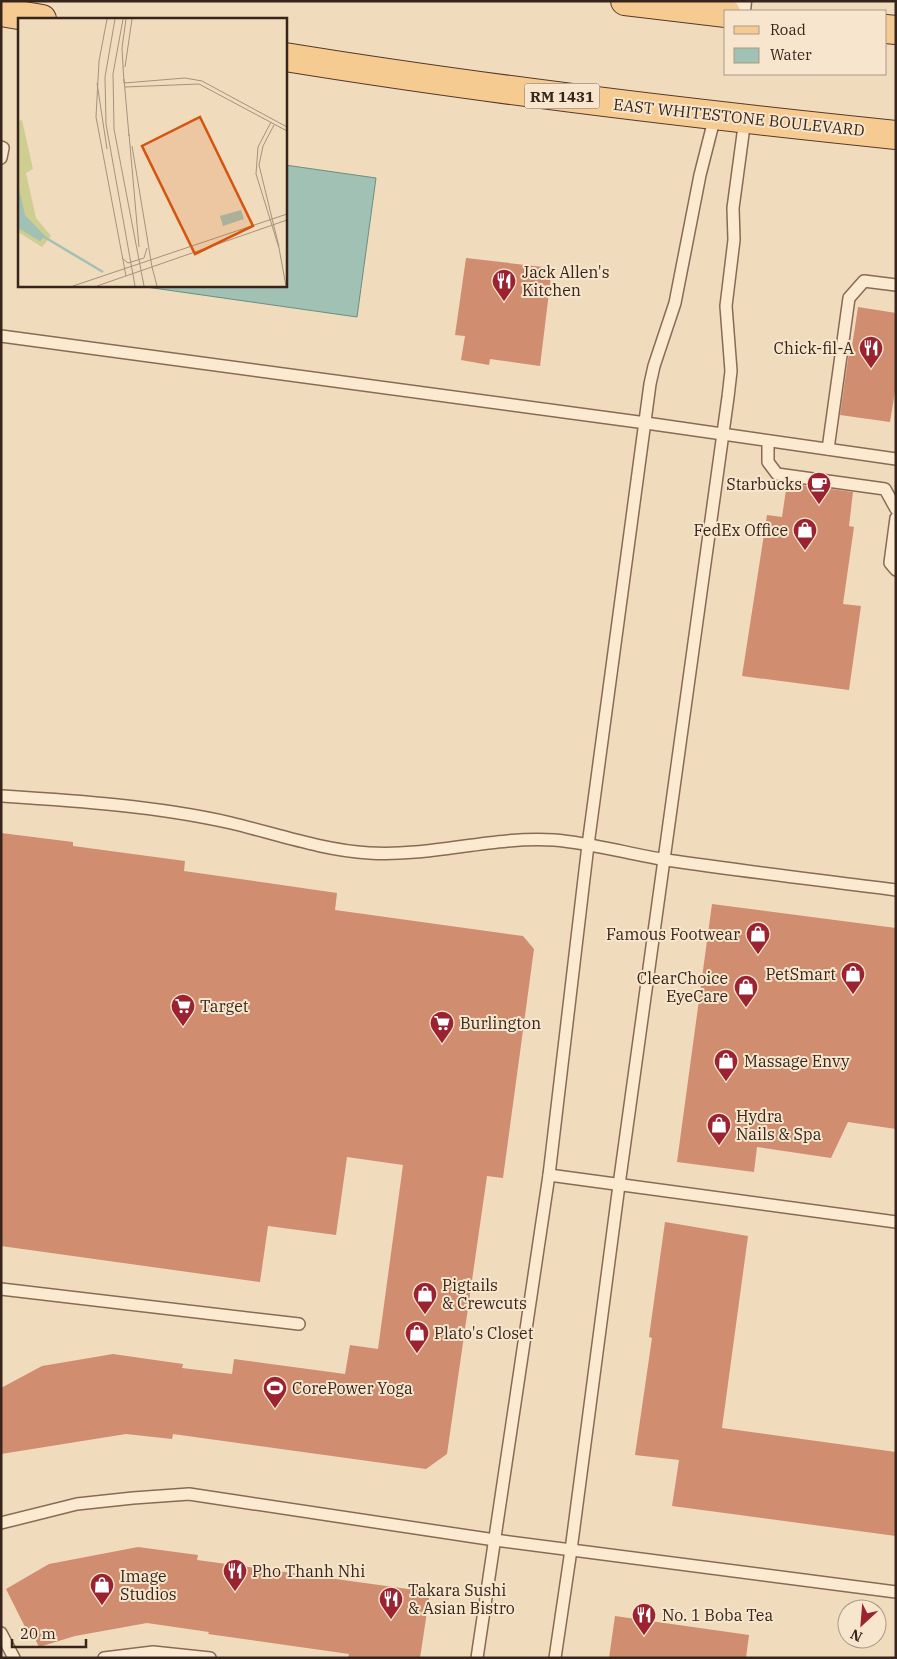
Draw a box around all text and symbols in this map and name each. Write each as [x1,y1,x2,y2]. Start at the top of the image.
legend [724,10,887,75]
inset map [18,18,286,286]
text: Road [770,20,806,39]
text: Water [770,45,812,64]
road number: RM 1431 [524,84,600,108]
street label: EAST WHITESTONE BOULEVARD [612,94,866,140]
place label: Jack Allen's Kitchen [522,262,610,300]
restaurant icon: Jack Allen's Kitchen [491,268,517,302]
restaurant icon: Chick-fil-A [858,335,884,369]
place label: Chick-fil-A [774,338,854,358]
cafe icon: Starbucks [806,471,832,505]
place label: Starbucks [726,474,802,494]
shop icon: FedEx Office [792,517,818,551]
place label: FedEx Office [693,520,788,540]
shop icon: Famous Footwear [745,921,771,955]
place label: Famous Footwear [606,924,740,944]
shop icon: PetSmart [840,961,866,995]
place label: PetSmart [765,964,836,984]
place label: ClearChoice EyeCare [637,968,728,1006]
shop icon: ClearChoice EyeCare [733,974,759,1008]
supermarket icon: Target [170,993,196,1027]
place label: Target [200,996,249,1016]
supermarket icon: Burlington [429,1010,455,1044]
place label: Burlington [460,1013,541,1033]
shop icon: Massage Envy [713,1048,739,1082]
place label: Massage Envy [744,1051,850,1071]
place label: Hydra Nails & Spa [736,1106,822,1144]
shop icon: Hydra Nails & Spa [706,1112,732,1146]
place label: Pigtails & Crewcuts [442,1275,527,1313]
shop icon: Pigtails & Crewcuts [412,1281,438,1315]
shop icon: Plato's Closet [404,1320,430,1354]
place label: Plato's Closet [434,1323,534,1343]
sports icon: CorePower Yoga [262,1375,288,1409]
place label: CorePower Yoga [292,1378,413,1398]
restaurant icon: Pho Thanh Nhi [222,1558,248,1592]
place label: Pho Thanh Nhi [252,1561,365,1581]
place label: Image Studios [120,1566,177,1604]
shop icon: Image Studios [89,1572,115,1606]
place label: Takara Sushi & Asian Bistro [408,1580,515,1618]
restaurant icon: Takara Sushi & Asian Bistro [378,1586,404,1620]
north arrow [837,1599,887,1649]
restaurant icon: No. 1 Boba Tea [631,1602,657,1636]
place label: No. 1 Boba Tea [662,1605,774,1625]
scale bar [12,1616,86,1648]
text: 20 m [20,1624,56,1643]
text: N [847,1625,865,1646]

